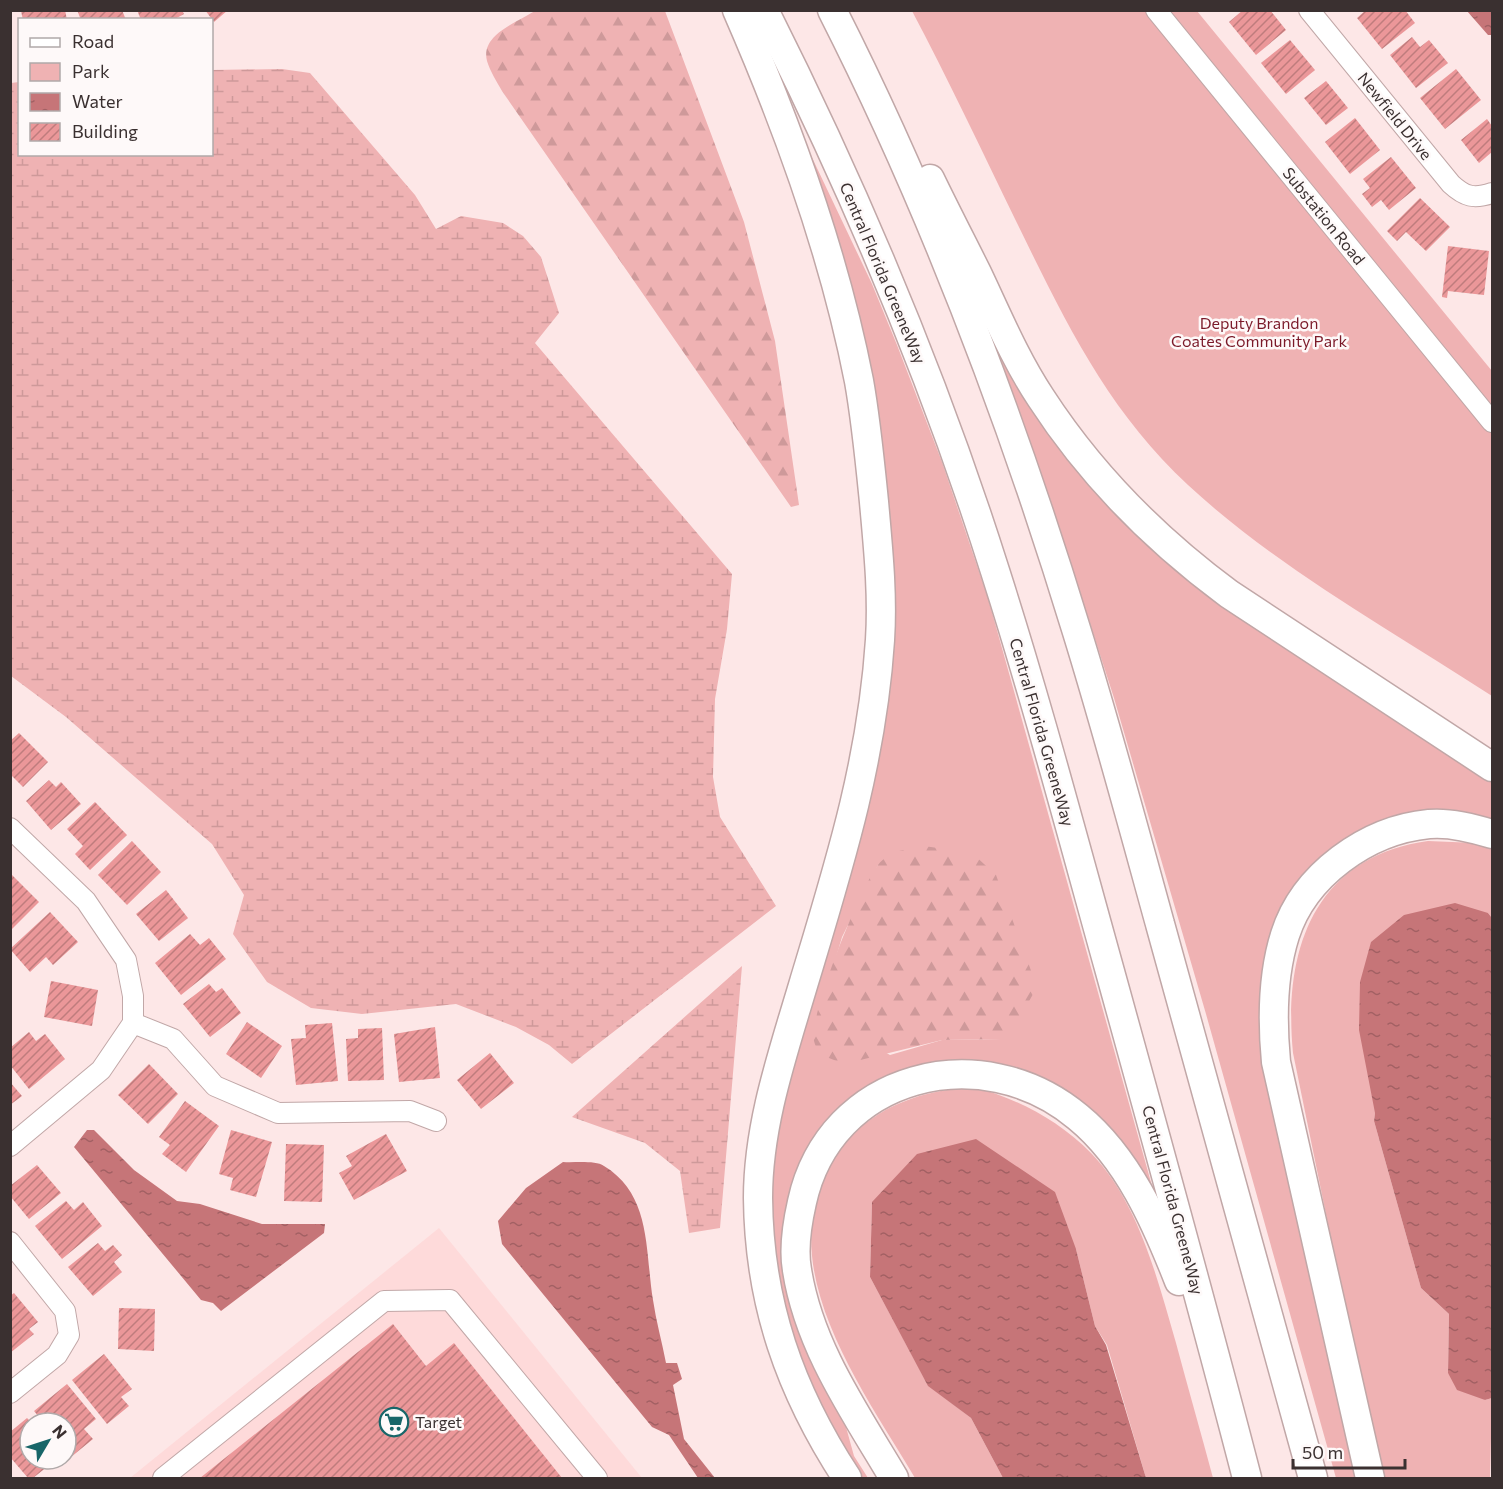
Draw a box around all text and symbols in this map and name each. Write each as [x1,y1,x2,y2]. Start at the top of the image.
legend [18,18,213,156]
text: Road [72,30,114,52]
text: Park [72,60,110,82]
street label: Newfield Drive [1354,68,1436,163]
text: Water [72,90,123,112]
text: Building [72,120,138,142]
street label: Substation Road [1279,163,1369,268]
street label: Central Florida GreeneWay [837,179,930,366]
park label: Deputy Brandon Coates Community Park [1171,313,1347,350]
street label: Central Florida GreeneWay [1006,635,1079,828]
street label: Central Florida GreeneWay [1139,1103,1208,1297]
supermarket icon: Target [378,1406,410,1438]
north arrow [18,1411,78,1471]
place label: Target [415,1412,462,1431]
text: N [49,1421,71,1442]
scale bar [1293,1432,1406,1470]
text: 50 m [1302,1441,1343,1463]

